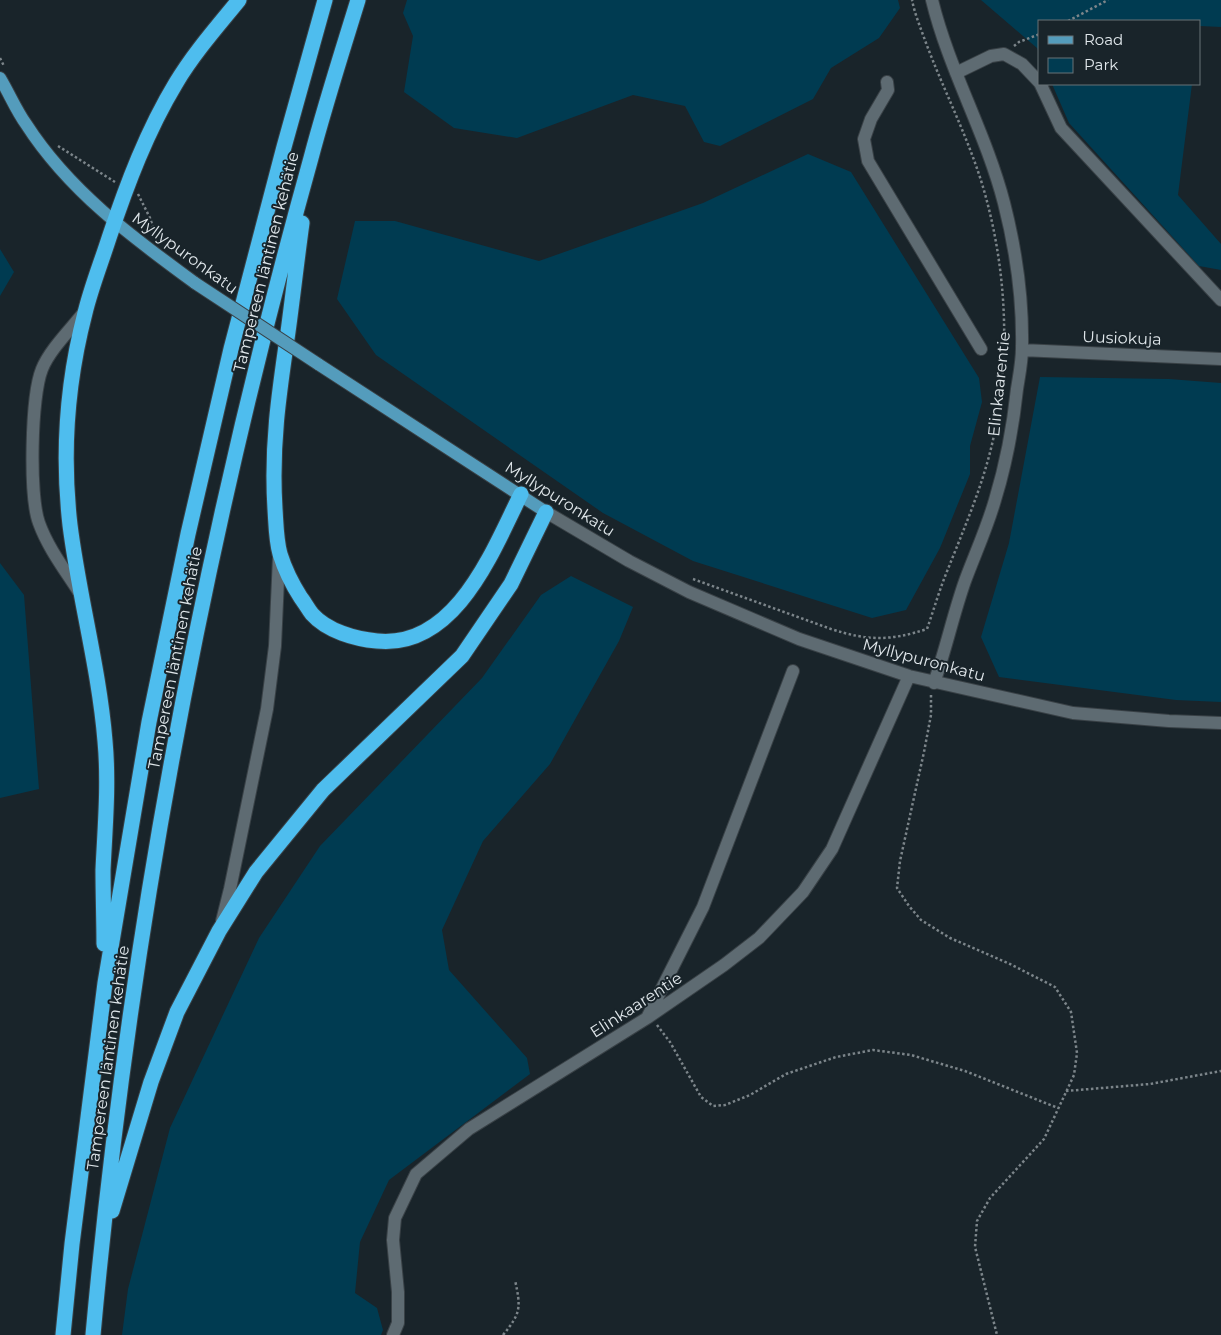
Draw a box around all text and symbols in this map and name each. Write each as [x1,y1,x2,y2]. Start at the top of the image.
legend [1038,20,1201,85]
text: Road [1084,30,1123,49]
text: Park [1084,55,1118,74]
street label: Tampereen läntinen kehätie [229,150,303,374]
street label: Myllypuronkatu [128,208,242,298]
street label: Uusiokuja [1082,327,1162,349]
street label: Elinkaarentie [984,331,1014,437]
street label: Myllypuronkatu [502,458,618,540]
street label: Tampereen läntinen kehätie [144,545,206,771]
street label: Myllypuronkatu [861,635,987,685]
street label: Tampereen läntinen kehätie [83,944,133,1172]
street label: Elinkaarentie [587,968,685,1042]

